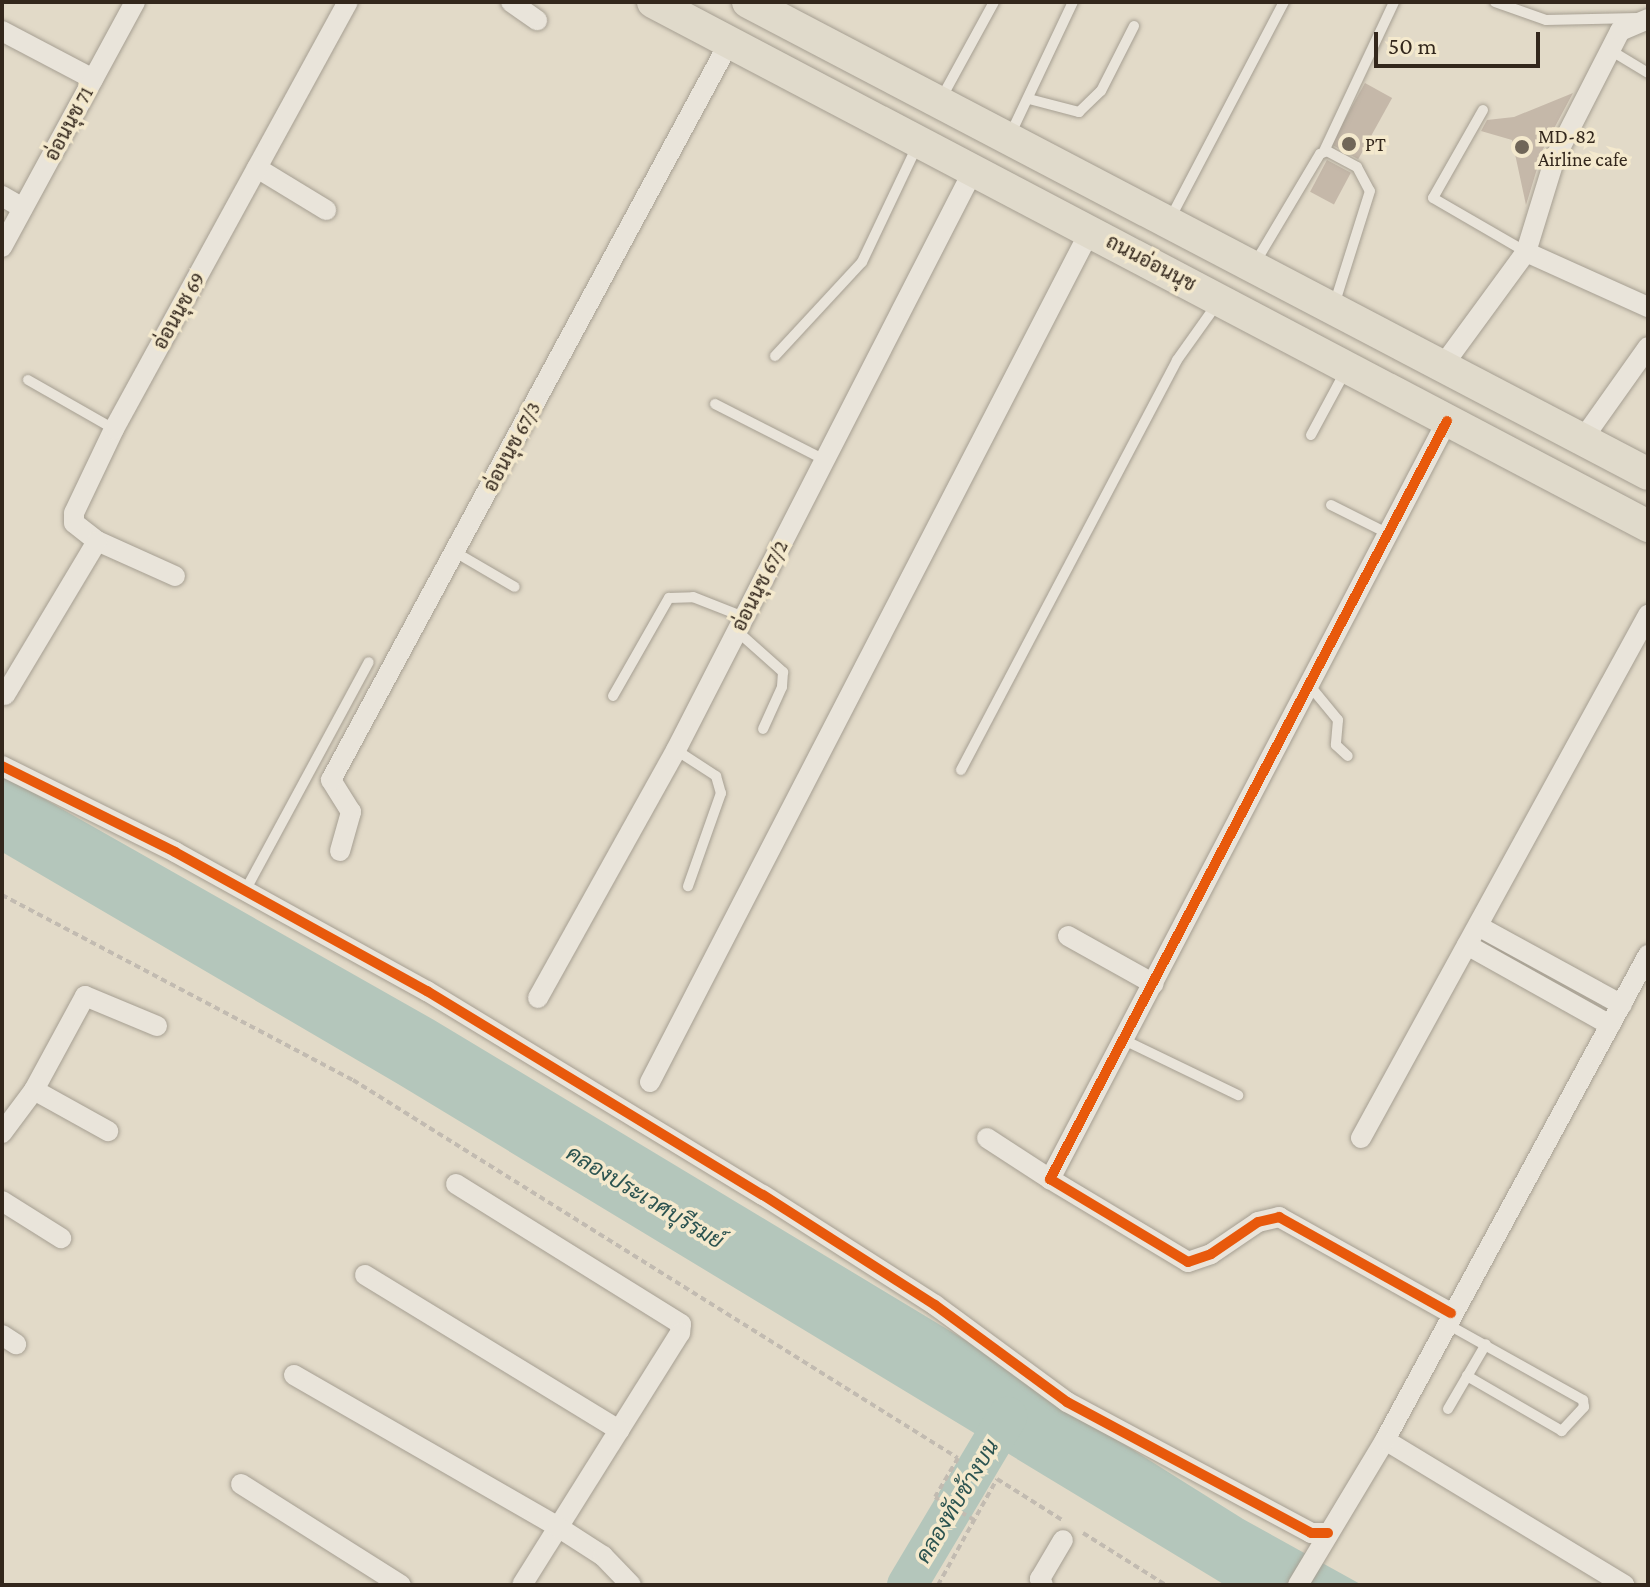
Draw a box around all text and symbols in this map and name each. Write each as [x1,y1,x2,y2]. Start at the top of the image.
scale bar [1378,16,1544,66]
text: 50 m [1388,32,1437,59]
street label: อ่อนนุช 71 [39,83,99,165]
place label: MD-82 Airline cafe [1538,124,1628,171]
place label: PT [1365,132,1386,156]
marker: PT [1340,135,1358,153]
marker: MD-82 Airline cafe [1513,138,1531,156]
street label: ถนนอ่อนนุช [1102,229,1200,297]
street label: อ่อนนุช 69 [148,268,210,354]
street label: อ่อนนุช 67/3 [478,398,546,496]
street label: อ่อนนุช 67/2 [727,536,793,636]
water label: คลองประเวศบุรีรมย์ [562,1140,728,1254]
water label: คลองทับช้างบน [910,1434,1004,1568]

